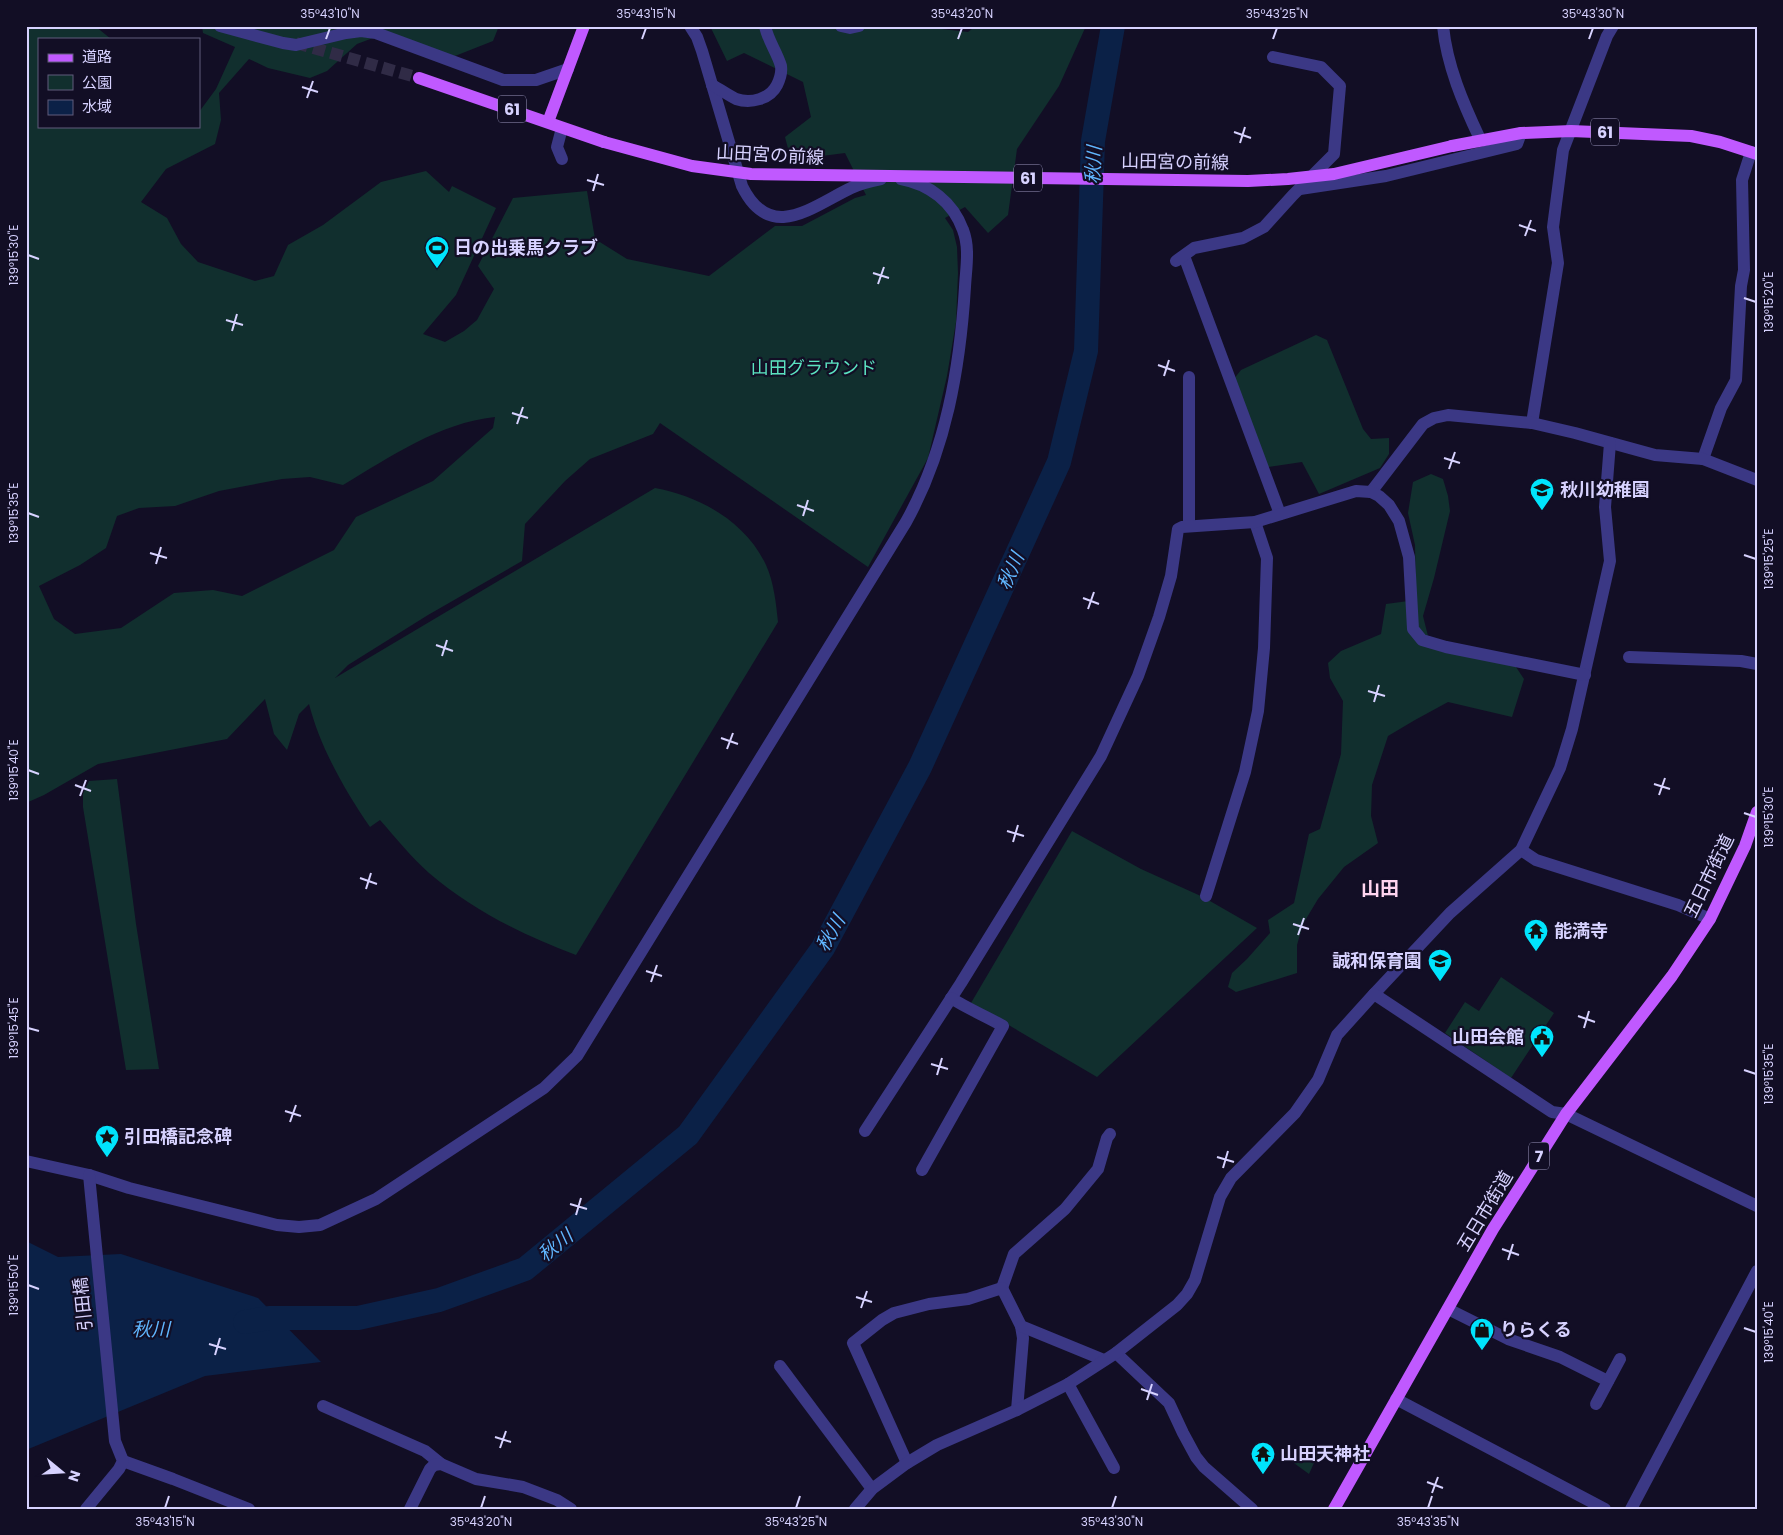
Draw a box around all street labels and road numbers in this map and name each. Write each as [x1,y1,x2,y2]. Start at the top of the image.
road number: 61 [498,96,526,122]
road number: 61 [1591,118,1619,146]
street label: 山田宮の前線 [715,139,825,170]
street label: 山田宮の前線 [1121,148,1229,175]
road number: 61 [1014,164,1042,192]
street label: 五日市街道 [1678,830,1740,922]
road number: 7 [1529,1142,1549,1170]
street label: 五日市街道 [1451,1166,1518,1256]
street label: 引田橋 [67,1276,98,1332]

